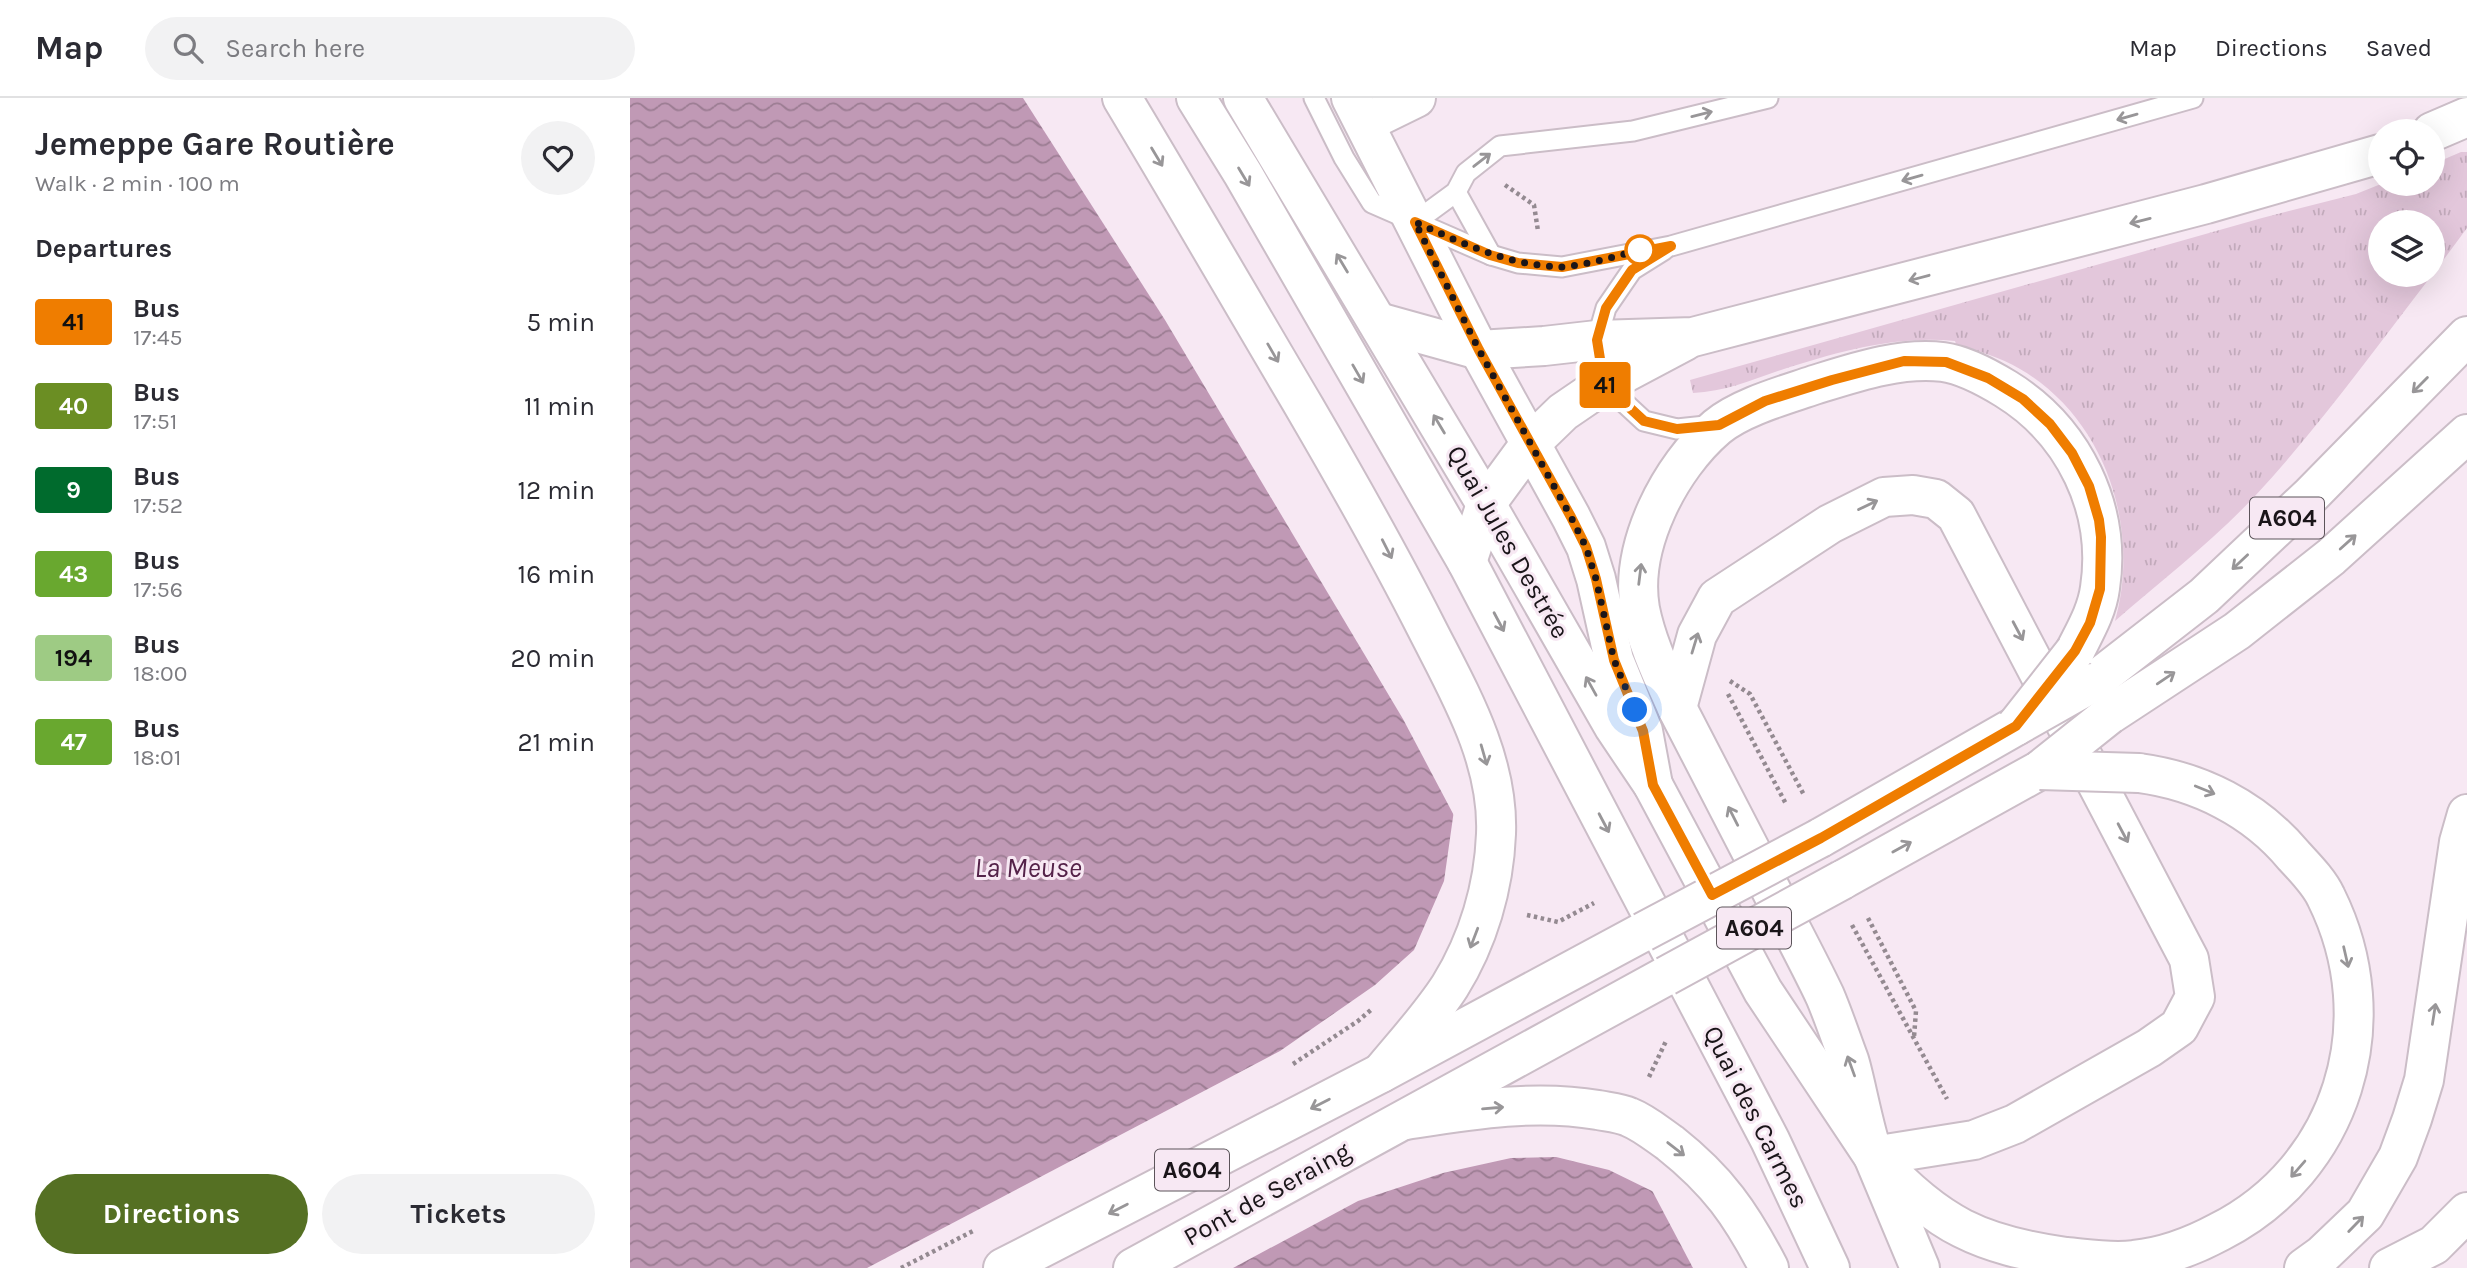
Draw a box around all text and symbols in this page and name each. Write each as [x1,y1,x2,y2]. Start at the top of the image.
search box [145,17,635,80]
text: Map [35,29,103,67]
icon: search [169,29,207,67]
text: Search here [225,33,365,64]
text: Map [2129,34,2177,62]
text: Directions [2215,34,2328,62]
text: Saved [2366,34,2432,62]
one-way arrow [1690,107,1713,120]
one-way arrow [2117,111,2139,124]
map controls [2368,119,2445,287]
button: locate [2368,119,2445,196]
button: heart [521,121,595,195]
text: Jemeppe Gare Routière [35,125,395,163]
one-way arrow [1151,146,1165,166]
one-way arrow [1472,152,1490,167]
one-way arrow [1237,166,1251,186]
text: Walk · 2 min · 100 m [35,170,240,197]
one-way arrow [1902,173,1924,186]
button: layers [2368,210,2445,287]
one-way arrow [2129,215,2151,228]
text: Departures [35,233,172,264]
unlabelled marker [1625,235,1655,265]
one-way arrow [1335,254,1349,274]
one-way arrow [1908,272,1931,285]
text: Bus [133,293,180,324]
text: 5 min [526,307,595,338]
text: 41 [62,308,85,336]
text: 17:45 [133,324,183,351]
one-way arrow [1266,342,1280,362]
line badge: 41 [1574,362,1636,408]
one-way arrow [1352,363,1365,384]
text: 41 [1594,371,1616,399]
text: Bus [133,377,180,408]
one-way arrow [2412,377,2429,394]
text: 11 min [524,391,595,422]
text: 40 [59,392,88,420]
text: 17:51 [133,408,177,435]
one-way arrow [1432,415,1446,435]
street label: Quai Jules Destrée [1440,440,1576,644]
text: Bus [133,461,180,492]
text: 12 min [517,475,595,506]
text: 9 [66,476,81,504]
text: 17:52 [133,492,183,519]
one-way arrow [1857,498,1878,511]
road number: A604 [2250,498,2324,538]
one-way arrow [2338,534,2356,550]
one-way arrow [1380,539,1394,559]
text: Bus [133,545,180,576]
one-way arrow [2232,553,2249,570]
text: 16 min [518,559,595,590]
text: 43 [59,560,88,588]
one-way arrow [1633,563,1646,586]
text: 17:56 [133,576,183,603]
one-way arrow [1492,611,1506,632]
one-way arrow [2011,620,2025,641]
text: Bus [133,629,180,660]
one-way arrow [1690,632,1703,654]
text: 20 min [511,643,595,674]
text: 194 [55,644,92,672]
text: 18:00 [133,660,187,687]
one-way arrow [2155,671,2175,685]
one-way arrow [1584,676,1598,696]
your location [1617,692,1652,727]
text: Bus [133,713,180,744]
text: 21 min [517,727,595,758]
text: 47 [60,728,87,756]
one-way arrow [1479,743,1492,765]
text: 18:01 [133,744,181,771]
one-way arrow [2193,784,2215,797]
one-way arrow [1725,806,1739,827]
one-way arrow [1598,813,1612,833]
one-way arrow [2117,822,2130,843]
one-way arrow [1891,840,1911,854]
water label: La Meuse [974,851,1082,884]
road number: A604 [1717,908,1791,948]
one-way arrow [1466,926,1479,948]
one-way arrow [2340,945,2353,967]
one-way arrow [2428,1003,2441,1026]
street label: Quai des Carmes [1697,1021,1815,1213]
one-way arrow [1844,1055,1856,1077]
one-way arrow [1310,1098,1331,1112]
one-way arrow [1482,1101,1504,1114]
street label: Pont de Seraing [1178,1135,1356,1253]
one-way arrow [1667,1141,1685,1156]
road number: A604 [1155,1150,1229,1190]
one-way arrow [2290,1160,2306,1178]
button: Directions [35,1174,308,1254]
button: Tickets [322,1174,595,1254]
one-way arrow [1108,1202,1129,1216]
one-way arrow [2347,1216,2364,1233]

